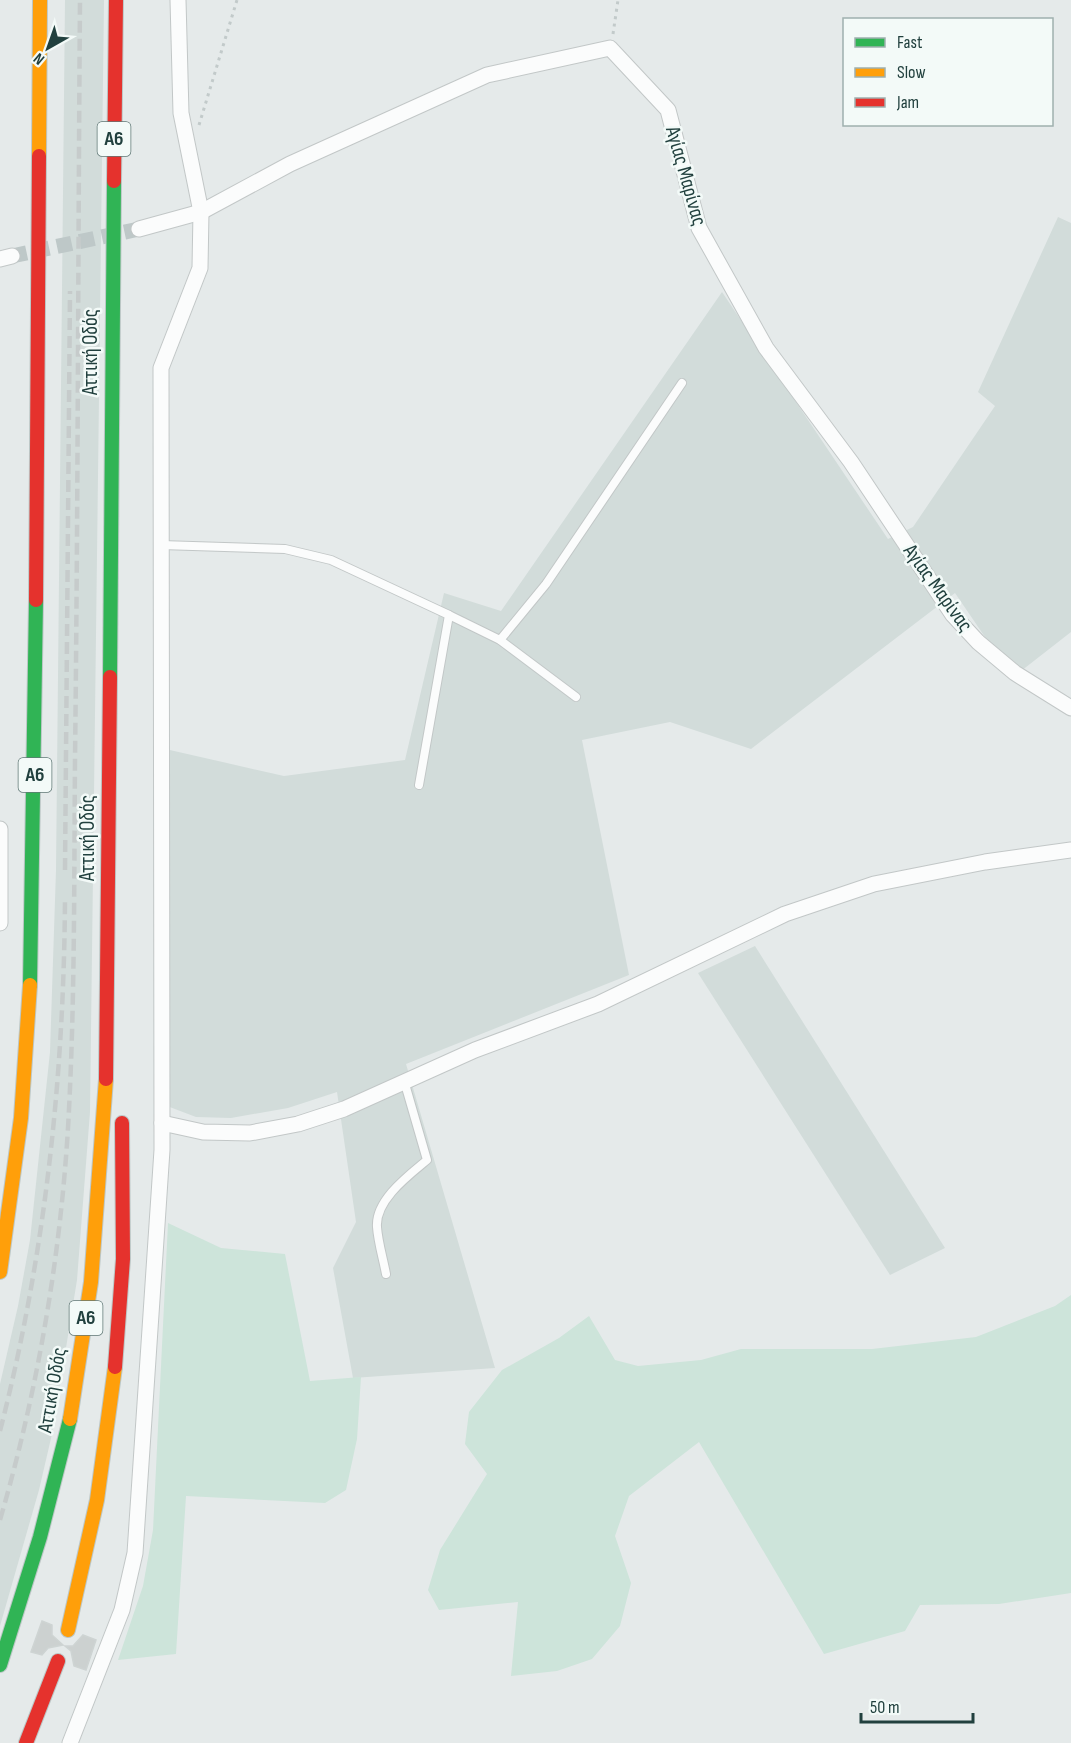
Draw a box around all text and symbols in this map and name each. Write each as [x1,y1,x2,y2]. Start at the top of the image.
north arrow [18,18,78,78]
legend [843,18,1053,126]
text: Fast [897,32,923,53]
text: N [30,48,49,68]
text: Slow [897,62,926,83]
text: Jam [896,92,919,113]
road number: Α6 [98,122,130,156]
street label: Αγίας Μαρίνας [660,123,712,229]
street label: Αττική Οδός [78,309,103,396]
street label: Αγίας Μαρίνας [897,539,978,637]
road number: Α6 [18,758,51,792]
street label: Αττική Οδός [75,795,100,882]
road number: Α6 [70,1301,103,1335]
street label: Αττική Οδός [32,1346,72,1435]
scale bar [861,1686,974,1724]
text: 50 m [870,1697,900,1718]

